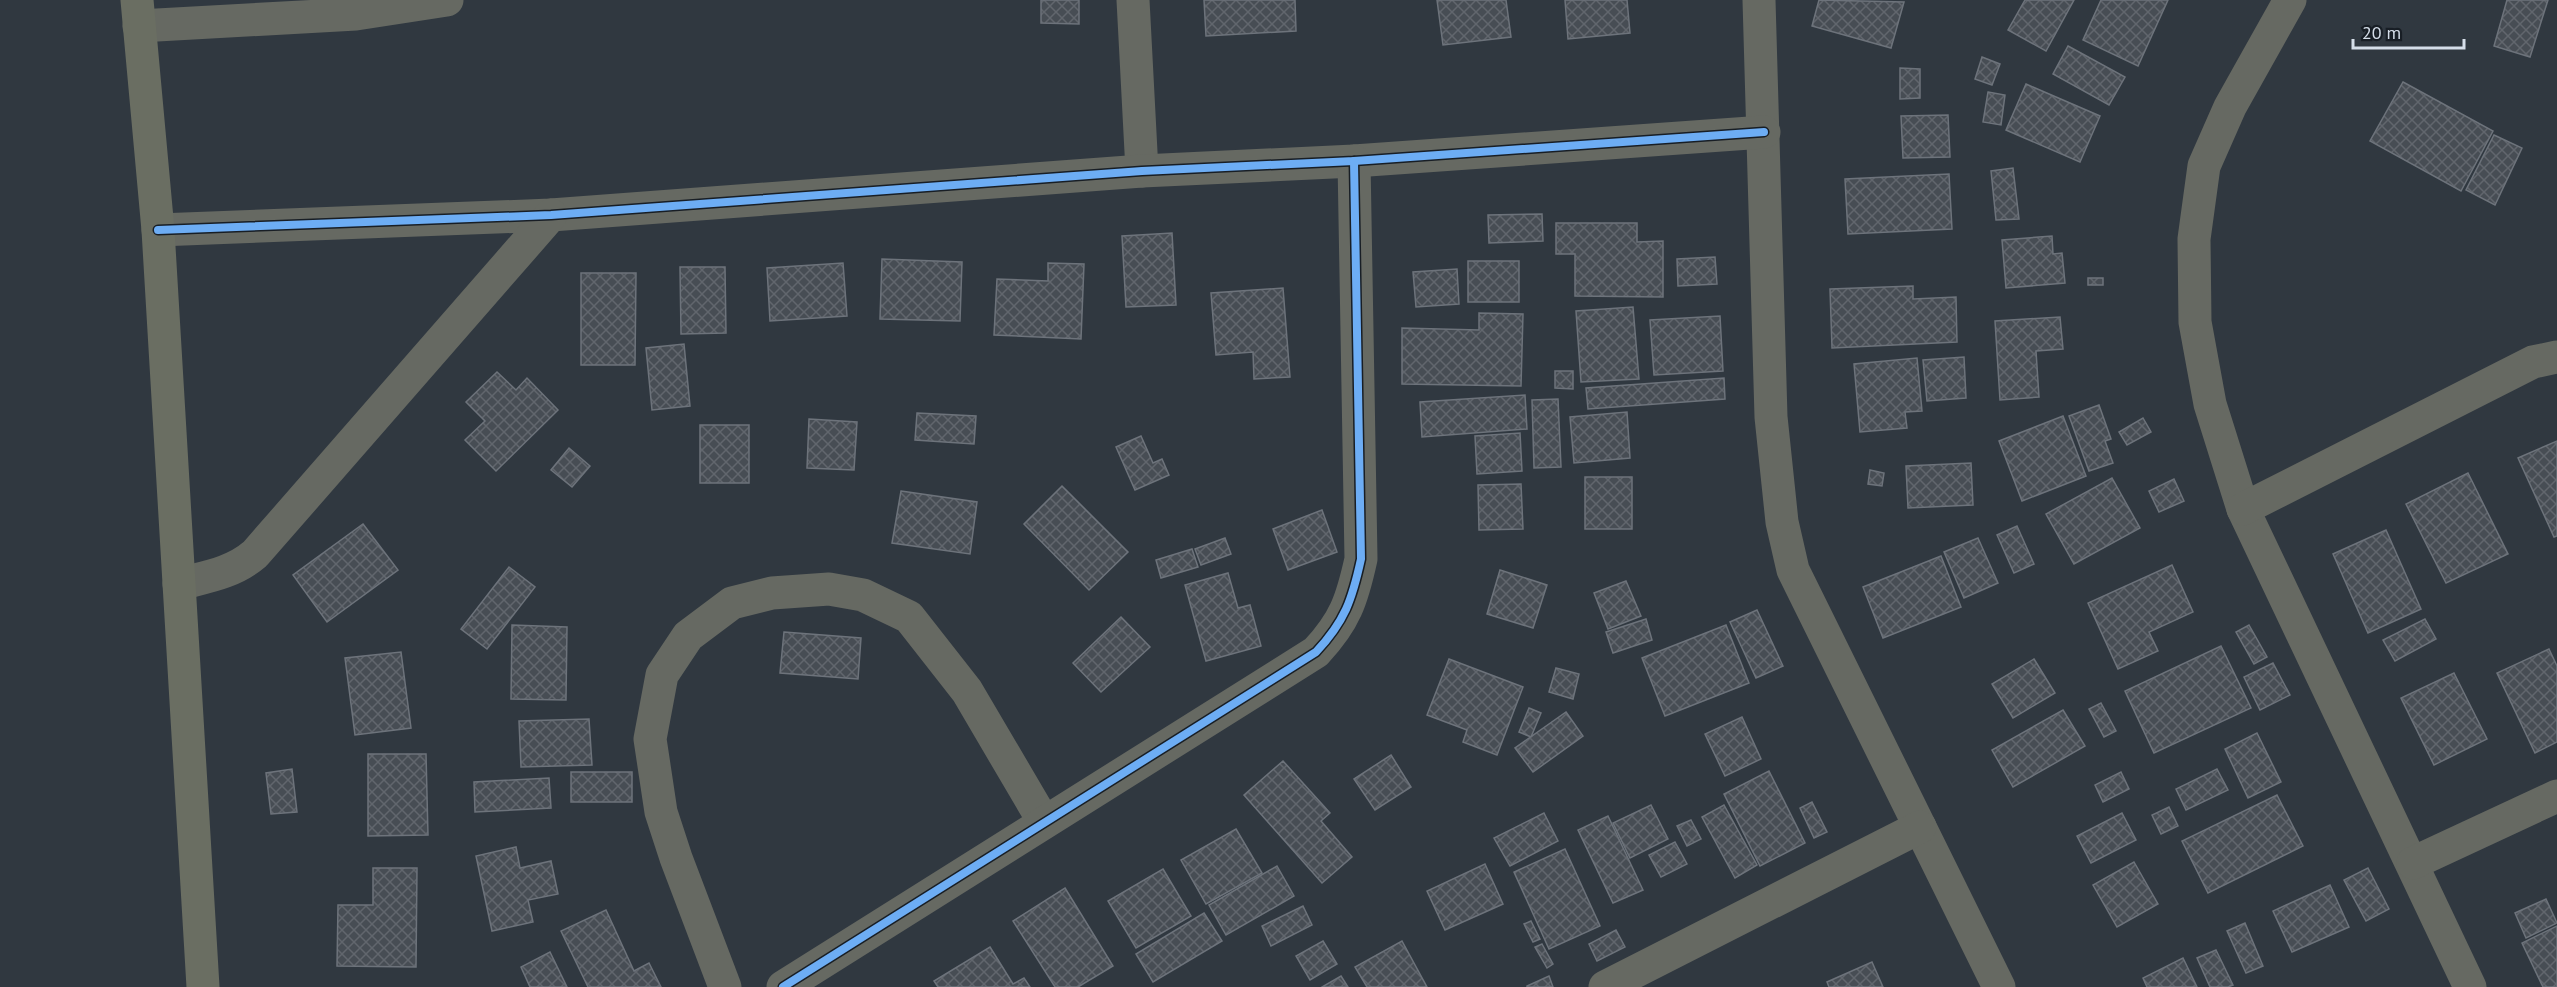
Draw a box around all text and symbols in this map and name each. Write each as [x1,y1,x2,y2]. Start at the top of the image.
scale bar [2353,12,2464,50]
text: 20 m [2362,21,2401,44]

